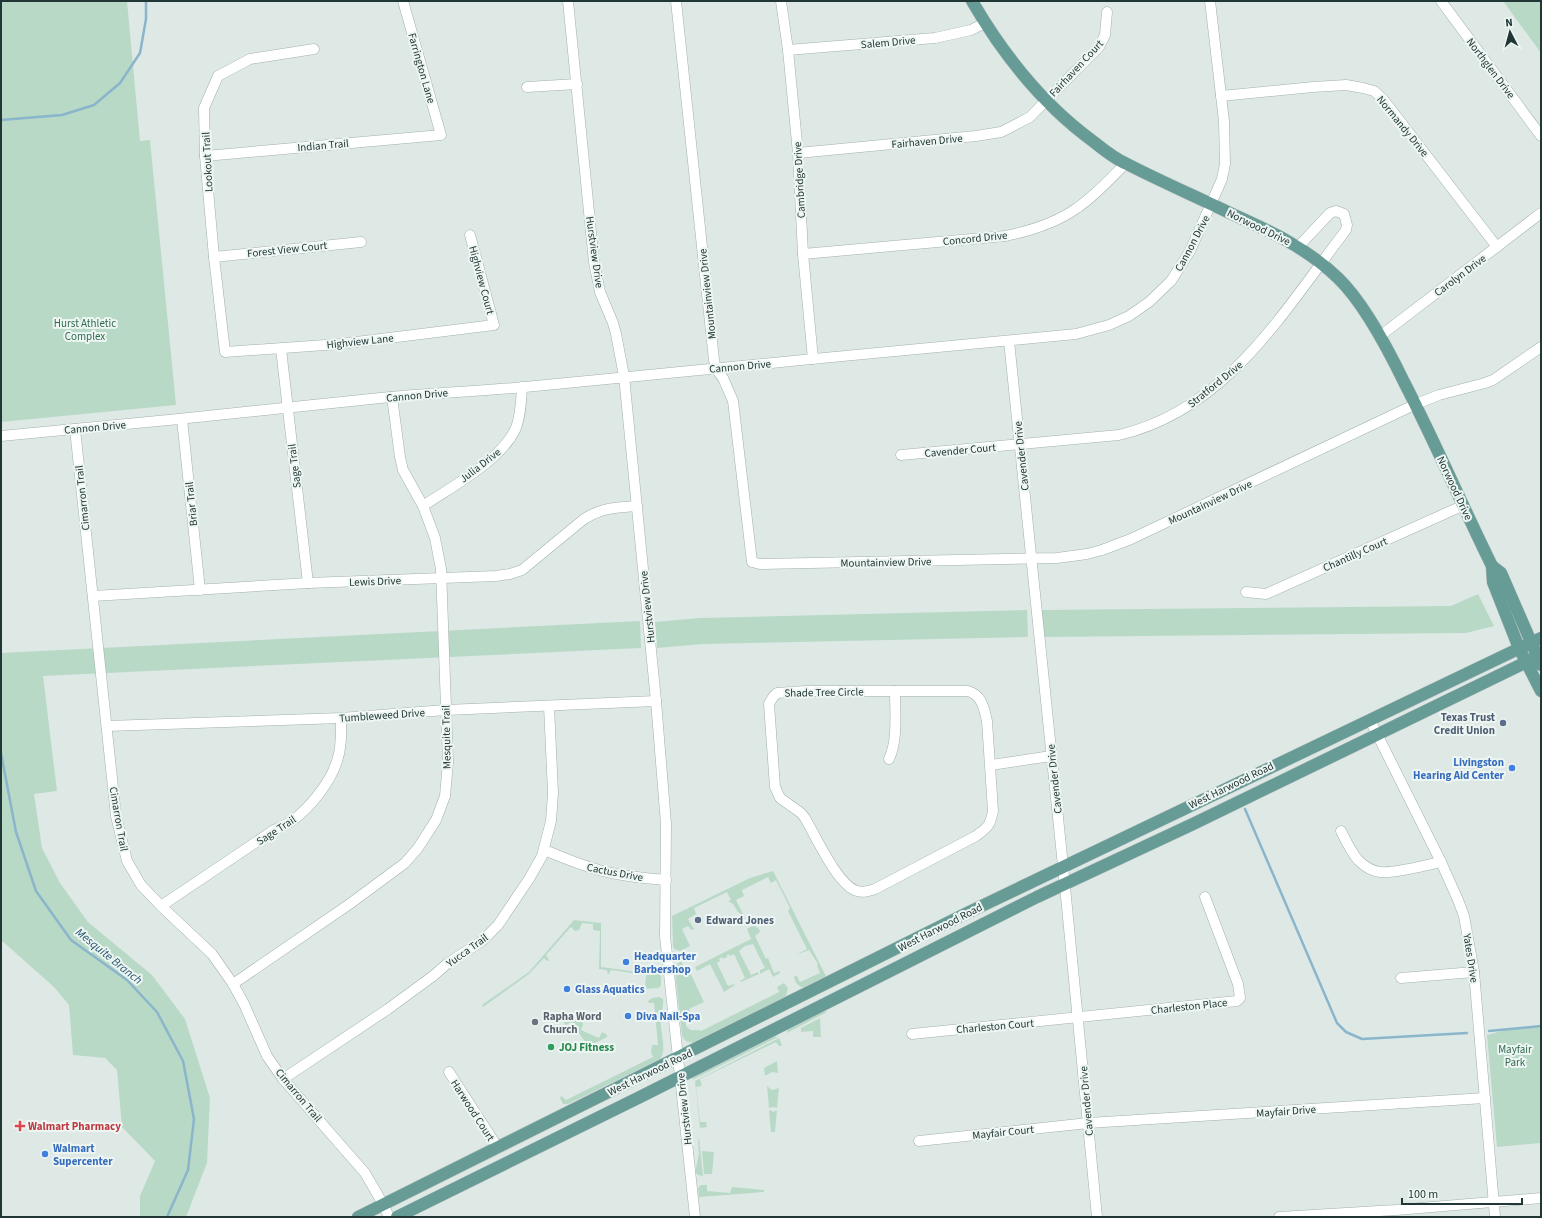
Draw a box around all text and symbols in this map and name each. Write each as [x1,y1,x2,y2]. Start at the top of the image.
north arrow [1490,12,1530,52]
text: N [1505,15,1513,30]
street label: Farrington Lane [404,31,439,106]
street label: Salem Drive [860,33,917,52]
street label: Northglen Drive [1463,35,1519,102]
street label: Fairhaven Court [1046,36,1107,100]
street label: Normandy Drive [1373,93,1432,161]
street label: Lookout Trail [198,131,217,192]
street label: Fairhaven Drive [891,131,964,152]
street label: Indian Trail [297,136,350,155]
street label: Cambridge Drive [790,141,809,219]
street label: Norwood Drive [1224,206,1294,250]
street label: Cannon Drive [1171,212,1214,274]
street label: Hurstview Drive [582,215,607,289]
street label: Concord Drive [942,228,1009,249]
street label: Forest View Court [246,238,328,261]
street label: Highview Court [465,244,498,316]
street label: Mountainview Drive [695,247,720,340]
street label: Carolyn Drive [1431,251,1490,300]
park label: Hurst Athletic Complex [54,316,116,344]
street label: Highview Lane [326,330,395,352]
street label: Cannon Drive [709,356,772,377]
street label: Stratford Drive [1185,357,1246,411]
street label: Cannon Drive [386,385,449,406]
street label: Cannon Drive [64,417,127,438]
street label: Cavender Drive [1010,420,1033,491]
street label: Cavender Court [924,440,997,461]
street label: Sage Trail [284,443,305,489]
street label: Julia Drive [457,444,504,486]
street label: Norwood Drive [1433,454,1476,523]
street label: Cimarron Trail [72,464,93,531]
street label: Mountainview Drive [1166,476,1255,528]
street label: Briar Trail [182,481,201,527]
street label: Chantilly Court [1321,533,1390,575]
street label: Mountainview Drive [840,554,932,571]
street label: Hurstview Drive [636,570,659,644]
street label: Lewis Drive [349,573,402,590]
street label: Shade Tree Circle [784,684,864,701]
street label: Tumbleweed Drive [339,705,426,726]
street label: Mesquite Trail [438,705,455,769]
place label: Texas Trust Credit Union [1434,710,1496,738]
marker: Texas Trust Credit Union [1498,718,1508,728]
street label: Cavender Drive [1043,743,1066,814]
place label: Livingston Hearing Aid Center [1413,755,1505,783]
street label: West Harwood Road [1186,758,1276,813]
marker: Livingston Hearing Aid Center [1507,763,1517,773]
street label: Cimarron Trail [105,786,132,853]
street label: Sage Trail [254,812,299,849]
street label: Cactus Drive [585,860,645,885]
street label: West Harwood Road [895,900,985,955]
place label: Edward Jones [706,913,774,928]
marker: Edward Jones [693,915,703,925]
water label: Mesquite Branch [72,924,146,989]
street label: Yucca Trail [443,930,491,971]
street label: Yates Drive [1459,931,1482,984]
place label: Headquarter Barbershop [634,949,697,977]
marker: Headquarter Barbershop [621,957,631,967]
place label: Glass Aquatics [575,982,645,997]
marker: Glass Aquatics [562,984,572,994]
street label: Charleston Place [1150,995,1229,1018]
place label: Rapha Word Church [543,1009,602,1037]
place label: Diva Nail-Spa [636,1009,701,1024]
marker: Diva Nail-Spa [623,1011,633,1021]
street label: Charleston Court [956,1016,1035,1037]
marker: Rapha Word Church [530,1017,540,1027]
place label: JOJ Fitness [559,1040,614,1055]
marker: JOJ Fitness [546,1042,556,1052]
park label: Mayfair Park [1498,1042,1532,1070]
street label: West Harwood Road [605,1045,695,1100]
street label: Cimarron Trail [272,1065,325,1125]
street label: Cavender Drive [1076,1065,1097,1136]
street label: Hurstview Drive [673,1072,696,1146]
street label: Harwood Court [447,1077,498,1144]
street label: Mayfair Drive [1256,1102,1317,1121]
place label: Walmart Pharmacy [28,1119,121,1134]
marker: Walmart Pharmacy [15,1121,25,1131]
street label: Mayfair Court [972,1122,1035,1143]
place label: Walmart Supercenter [53,1141,113,1169]
marker: Walmart Supercenter [40,1149,50,1159]
scale bar [1402,1180,1522,1206]
text: 100 m [1408,1186,1438,1203]

